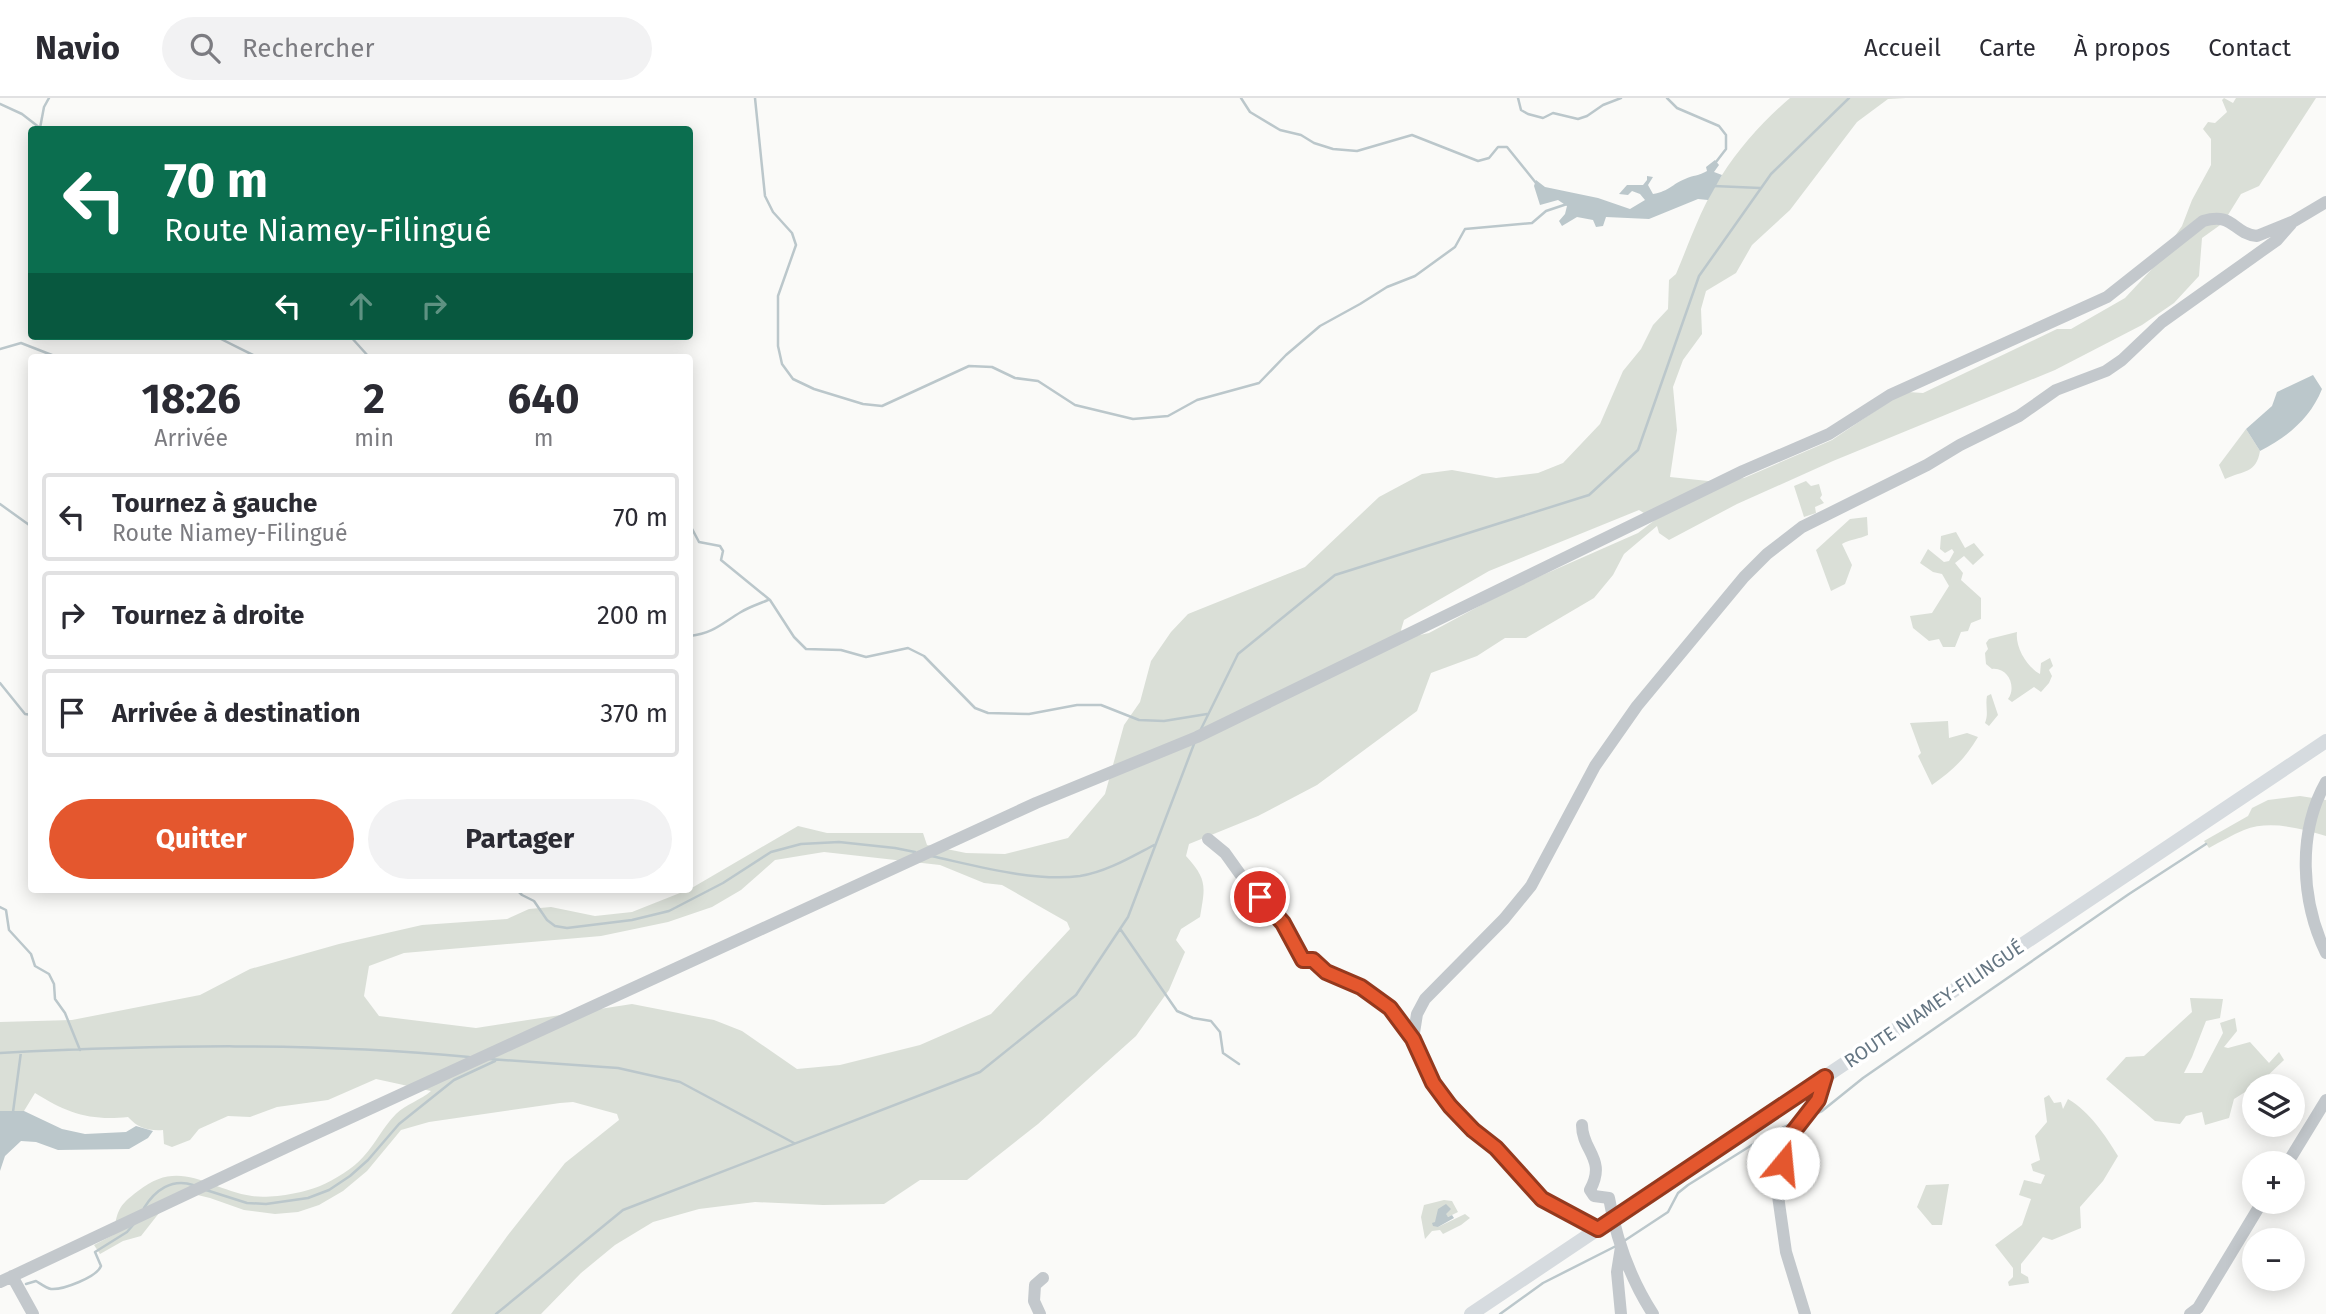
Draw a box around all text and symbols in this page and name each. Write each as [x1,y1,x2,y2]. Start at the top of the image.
search box [162,17,652,80]
text: Navio [35,28,120,68]
icon: search [186,29,224,67]
text: Rechercher [242,33,374,64]
text: Accueil [1864,34,1941,62]
text: Carte [1979,34,2036,62]
text: À propos [2074,34,2170,62]
text: Contact [2208,34,2291,62]
text: 70 m [164,151,268,210]
icon: left [49,154,140,245]
text: Route Niamey-Filingué [164,211,492,249]
icon: left [269,287,307,325]
icon: ahead [342,287,380,325]
icon: right [415,287,453,325]
text: 18:26 [141,374,241,424]
text: 2 [363,374,385,424]
text: 640 [508,374,580,424]
text: Arrivée [154,424,228,452]
text: min [354,424,394,452]
text: m [534,424,553,452]
text: Tournez à gauche [112,488,317,519]
icon: left [53,498,91,536]
text: 70 m [613,502,668,533]
text: Route Niamey-Filingué [112,519,348,547]
icon: right [53,596,91,634]
text: Tournez à droite [112,600,304,631]
text: 200 m [597,600,668,631]
icon: arrive [53,694,91,732]
text: Arrivée à destination [112,698,361,729]
text: 370 m [600,698,668,729]
button: Quitter [49,799,354,879]
button: Partager [368,799,672,879]
pin [1230,867,1290,927]
icon: arrive [1241,878,1279,916]
street label: ROUTE NIAMEY-FILINGUÉ [1840,935,2028,1073]
map controls [2242,1074,2305,1291]
button: layers [2242,1074,2305,1137]
position arrow [1746,1126,1820,1200]
button: + [2242,1151,2305,1214]
button: − [2242,1228,2305,1291]

